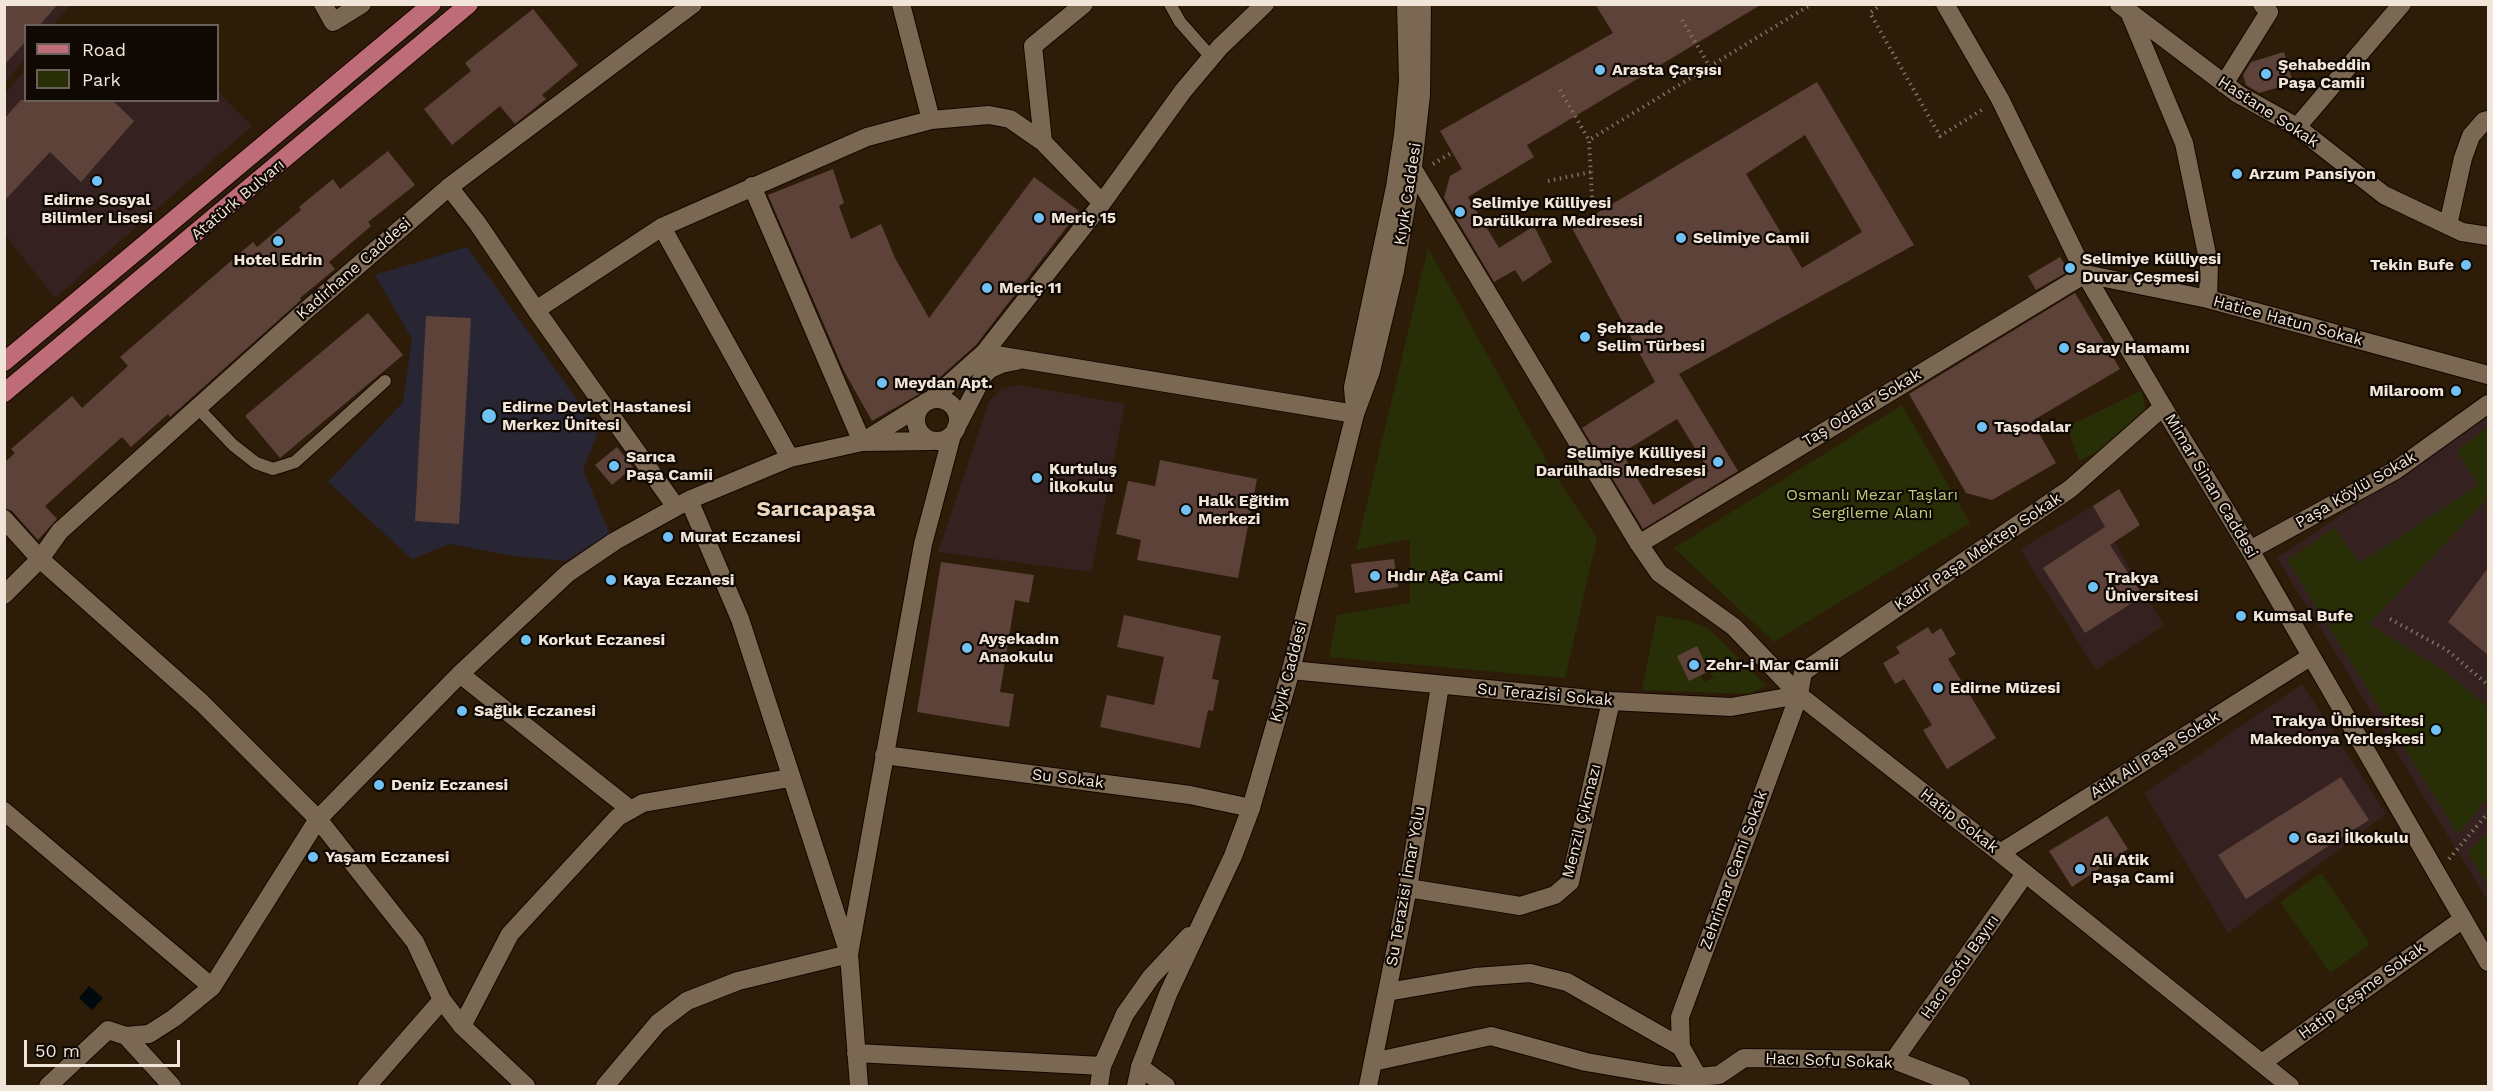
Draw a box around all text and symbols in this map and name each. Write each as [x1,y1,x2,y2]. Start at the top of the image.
legend [24,24,219,102]
text: Road [82,39,126,60]
place label: Şehabeddin Paşa Camii [2278,55,2371,93]
place label: Arasta Çarşısı [1612,60,1722,80]
marker: Arasta Çarşısı [1593,63,1607,77]
marker: Şehabeddin Paşa Camii [2259,67,2273,81]
text: Park [82,69,121,90]
street label: Hastane Sokak [2214,72,2322,152]
street label: Kıyık Caddesi [1390,141,1426,247]
street label: Atatürk Bulvarı [187,155,289,245]
place label: Arzum Pansiyon [2249,164,2376,184]
marker: Arzum Pansiyon [2230,167,2244,181]
marker: Edirne Sosyal Bilimler Lisesi [90,174,104,188]
place label: Edirne Sosyal Bilimler Lisesi [41,190,153,228]
place label: Selimiye Külliyesi Darülkurra Medresesi [1472,193,1643,231]
marker: Selimiye Külliyesi Darülkurra Medresesi [1453,205,1467,219]
place label: Meriç 15 [1051,208,1116,228]
marker: Meriç 15 [1032,211,1046,225]
street label: Kadirhane Caddesi [293,214,415,324]
place label: Selimiye Camii [1693,228,1809,248]
marker: Selimiye Camii [1674,231,1688,245]
marker: Hotel Edrin [271,234,285,248]
place label: Selimiye Külliyesi Duvar Çeşmesi [2082,249,2221,287]
place label: Hotel Edrin [234,250,322,270]
place label: Tekin Bufe [2370,255,2454,275]
marker: Tekin Bufe [2459,258,2473,272]
marker: Selimiye Külliyesi Duvar Çeşmesi [2063,261,2077,275]
place label: Meriç 11 [999,278,1062,298]
marker: Meriç 11 [980,281,994,295]
street label: Hatice Hatun Sokak [2211,292,2365,350]
place label: Şehzade Selim Türbesi [1597,318,1705,356]
marker: Şehzade Selim Türbesi [1578,330,1592,344]
place label: Saray Hamamı [2076,338,2190,358]
marker: Saray Hamamı [2057,341,2071,355]
street label: Taş Odalar Sokak [1799,365,1925,451]
place label: Meydan Apt. [894,373,993,393]
marker: Meydan Apt. [875,376,889,390]
place label: Milaroom [2369,381,2444,401]
marker: Milaroom [2449,384,2463,398]
place label: Edirne Devlet Hastanesi Merkez Ünitesi [502,397,691,435]
marker: Edirne Devlet Hastanesi Merkez Ünitesi [480,407,498,425]
street label: Mimar Sinan Caddesi [2160,410,2262,562]
place label: Taşodalar [1994,417,2071,437]
marker: Taşodalar [1975,420,1989,434]
place label: Selimiye Külliyesi Darülhadis Medresesi [1536,443,1706,481]
place label: Sarıca Paşa Camii [626,447,713,485]
street label: Paşa Köylü Sokak [2292,448,2420,532]
marker: Selimiye Külliyesi Darülhadis Medresesi [1711,455,1725,469]
marker: Sarıca Paşa Camii [607,459,621,473]
place label: Kurtuluş İlkokulu [1049,459,1117,497]
marker: Kurtuluş İlkokulu [1030,471,1044,485]
park label: Osmanlı Mezar Taşları Sergileme Alanı [1786,485,1958,523]
street label: Kadir Paşa Mektep Sokak [1891,489,2065,615]
place label: Halk Eğitim Merkezi [1198,491,1289,529]
district label: Sarıcapaşa [757,497,875,523]
marker: Halk Eğitim Merkezi [1179,503,1193,517]
place label: Murat Eczanesi [680,527,801,547]
marker: Murat Eczanesi [661,530,675,544]
place label: Hıdır Ağa Cami [1387,566,1503,586]
place label: Trakya Üniversitesi [2105,568,2198,606]
marker: Hıdır Ağa Cami [1368,569,1382,583]
place label: Kaya Eczanesi [623,570,734,590]
marker: Kaya Eczanesi [604,573,618,587]
marker: Trakya Üniversitesi [2086,580,2100,594]
place label: Kumsal Bufe [2253,606,2353,626]
marker: Kumsal Bufe [2234,609,2248,623]
street label: Kıyık Caddesi [1266,619,1312,725]
place label: Ayşekadın Anaokulu [979,629,1059,667]
place label: Korkut Eczanesi [538,630,665,650]
marker: Korkut Eczanesi [519,633,533,647]
marker: Ayşekadın Anaokulu [960,641,974,655]
place label: Zehr-i Mar Camii [1706,655,1839,675]
marker: Zehr-i Mar Camii [1687,658,1701,672]
place label: Edirne Müzesi [1950,678,2060,698]
street label: Su Terazisi Sokak [1477,680,1613,710]
marker: Edirne Müzesi [1931,681,1945,695]
place label: Sağlık Eczanesi [474,701,596,721]
marker: Sağlık Eczanesi [455,704,469,718]
street label: Atik Ali Paşa Sokak [2087,707,2223,803]
place label: Trakya Üniversitesi Makedonya Yerleşkesi [2250,711,2424,749]
marker: Trakya Üniversitesi Makedonya Yerleşkesi [2429,723,2443,737]
street label: Menzil Çıkmazı [1559,762,1605,880]
street label: Su Sokak [1031,765,1105,793]
place label: Deniz Eczanesi [391,775,508,795]
marker: Deniz Eczanesi [372,778,386,792]
street label: Hatip Sokak [1916,785,2002,857]
street label: Zehrimar Cami Sokak [1696,788,1772,952]
street label: Su Terazisi İmar Yolu [1382,804,1430,968]
place label: Gazi İlkokulu [2306,828,2409,848]
marker: Gazi İlkokulu [2287,831,2301,845]
place label: Yaşam Eczanesi [325,847,449,867]
marker: Yaşam Eczanesi [306,850,320,864]
place label: Ali Atik Paşa Cami [2092,850,2174,888]
marker: Ali Atik Paşa Cami [2073,862,2087,876]
street label: Hacı Sofu Bayırı [1917,911,2003,1023]
street label: Hatip Çeşme Sokak [2295,938,2429,1044]
scale bar [27,1028,183,1066]
text: 50 m [35,1040,80,1061]
street label: Hacı Sofu Sokak [1765,1049,1893,1073]

